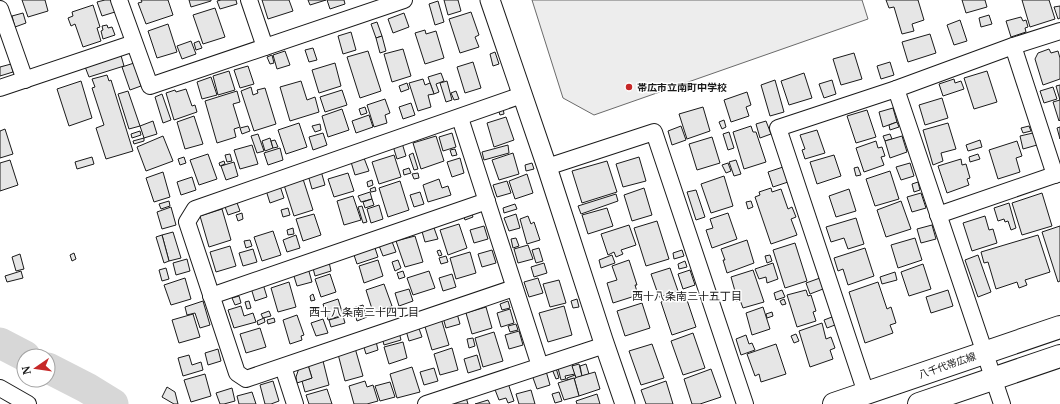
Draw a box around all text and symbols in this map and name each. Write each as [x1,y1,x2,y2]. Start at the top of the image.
place label: 帯広市立南町中学校 [637,81,727,94]
marker: 帯広市立南町中学校 [624,82,634,92]
district label: 西十八条南三十五丁目 [632,289,742,303]
district label: 西十八条南三十四丁目 [309,305,419,319]
north arrow [16,348,56,388]
street label: 八千代帯広線 [917,350,978,381]
text: N [18,364,34,376]

